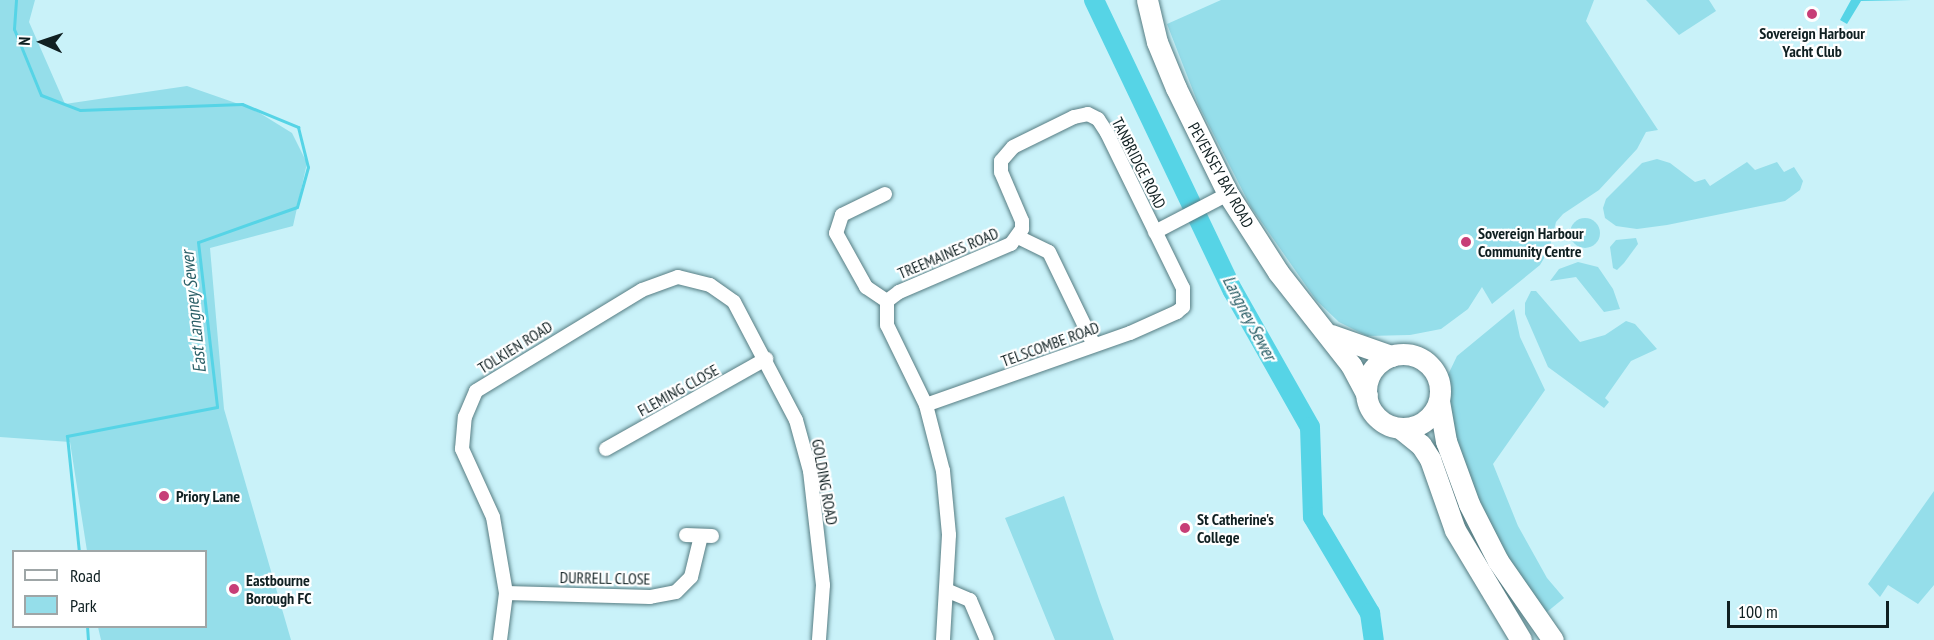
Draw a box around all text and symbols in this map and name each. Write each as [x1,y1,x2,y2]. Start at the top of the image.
marker: Sovereign Harbour Yacht Club [1805,7,1819,21]
north arrow [12,12,72,72]
place label: Sovereign Harbour Yacht Club [1759,23,1865,61]
text: N [14,36,34,46]
street label: TANBRIDGE ROAD [1108,114,1170,212]
street label: PEVENSEY BAY ROAD [1184,119,1258,231]
street label: TREEMAINES ROAD [895,223,1001,283]
place label: Sovereign Harbour Community Centre [1478,223,1584,261]
marker: Sovereign Harbour Community Centre [1459,235,1473,249]
water label: East Langney Sewer [177,250,211,374]
water label: Langney Sewer [1218,272,1280,364]
street label: TOLKIEN ROAD [474,317,556,377]
street label: TELSCOMBE ROAD [998,317,1102,371]
street label: FLEMING CLOSE [634,360,722,420]
street label: GOLDING ROAD [808,438,842,526]
place label: Priory Lane [176,486,240,506]
marker: Priory Lane [157,489,171,503]
place label: St Catherine's College [1197,509,1274,547]
marker: St Catherine's College [1178,521,1192,535]
legend [12,550,207,628]
text: Road [70,564,101,587]
street label: DURRELL CLOSE [559,568,651,588]
place label: Eastbourne Borough FC [246,570,311,608]
marker: Eastbourne Borough FC [227,582,241,596]
scale bar [1730,589,1892,627]
text: Park [70,594,97,617]
text: 100 m [1738,600,1778,623]

